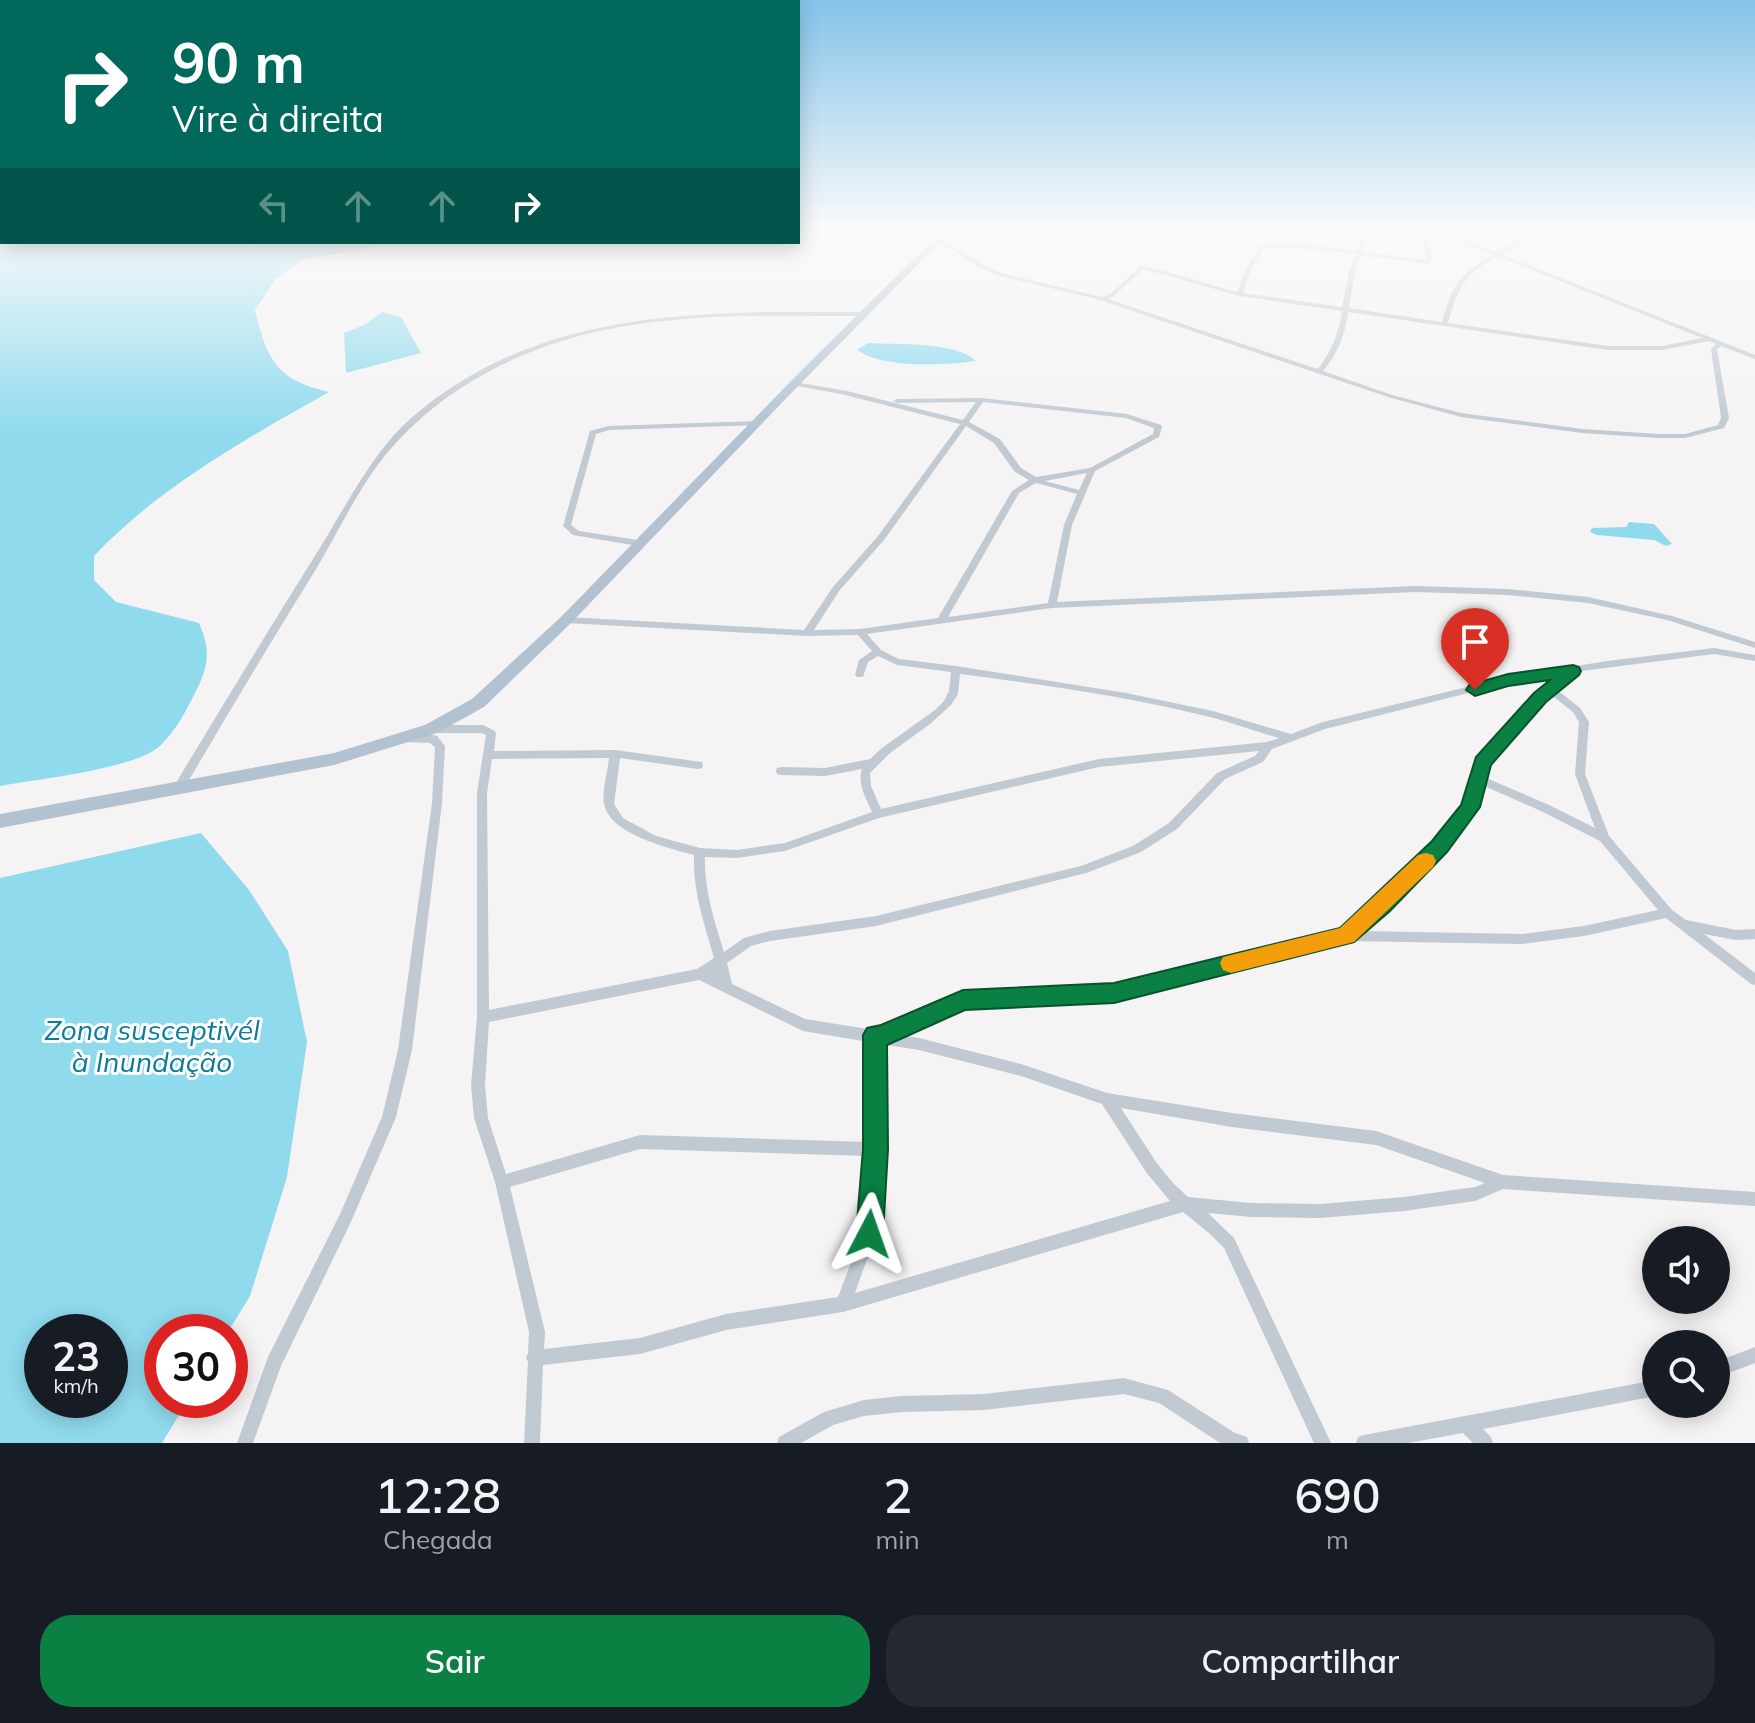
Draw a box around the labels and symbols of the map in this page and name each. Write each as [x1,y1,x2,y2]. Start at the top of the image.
pin [1441,608,1509,690]
water label: Zona susceptivél à Inundação [44,1012,260,1079]
position arrow [827,1192,911,1276]
speed limit sign: 30 [144,1314,248,1418]

